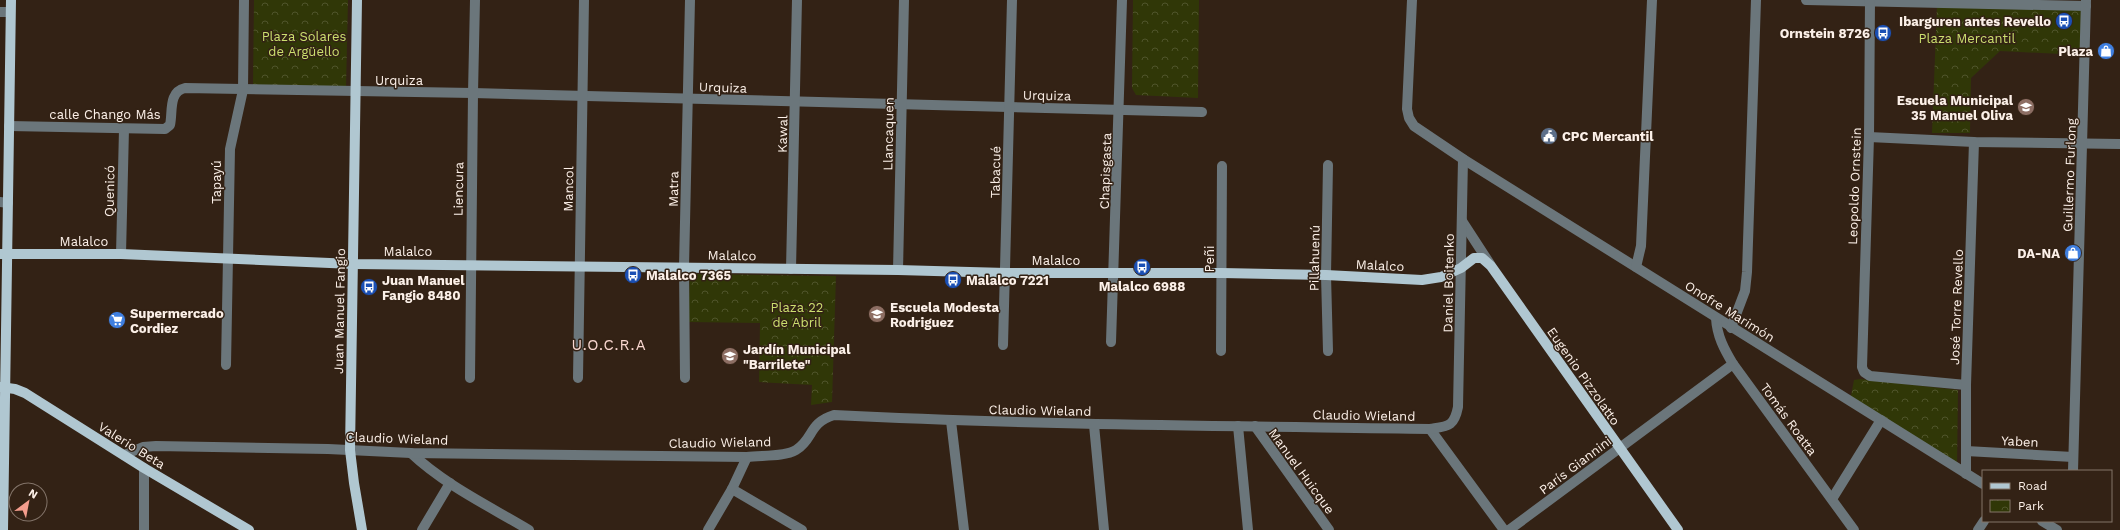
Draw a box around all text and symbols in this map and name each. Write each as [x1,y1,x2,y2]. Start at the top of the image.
bus stop icon: Ibarguren antes Revello [2054,11,2074,31]
place label: Ibarguren antes Revello [1899,14,2051,29]
bus stop icon: Ornstein 8726 [1873,23,1893,43]
place label: Ornstein 8726 [1780,26,1870,41]
park label: Plaza Solares de Argüello [262,29,346,59]
park label: Plaza Mercantil [1919,31,2015,46]
shop icon: Plaza [2096,41,2116,61]
place label: Plaza [2058,44,2093,59]
street label: Urquiza [375,73,424,88]
street label: Urquiza [699,79,748,96]
street label: Urquiza [1023,88,1072,103]
place label: Escuela Municipal 35 Manuel Oliva [1897,93,2014,123]
street label: Llancaquen [880,97,897,171]
school or university icon: Escuela Municipal 35 Manuel Oliva [2016,97,2036,117]
street label: calle Chango Más [49,107,161,122]
street label: Kawal [775,115,790,153]
street label: Guillermo Furlong [2060,118,2079,232]
public building icon: CPC Mercantil [1539,126,1559,146]
street label: Leopoldo Ornstein [1845,127,1864,245]
place label: CPC Mercantil [1562,129,1654,144]
street label: Chapisgasta [1097,132,1114,210]
street label: Tabacué [988,146,1003,198]
street label: Tapayú [209,160,224,204]
street label: Liencura [451,161,466,216]
street label: Quenicó [102,165,117,217]
street label: Mancol [561,166,576,212]
street label: Matra [666,170,681,207]
street label: Pillahuenú [1306,225,1323,291]
street label: Daniel Boitenko [1440,233,1457,333]
street label: Malalco [60,234,109,249]
shop icon: DA-NA [2063,243,2083,263]
street label: Malalco [384,244,433,259]
street label: Peñi [1202,246,1217,272]
place label: DA-NA [2017,246,2060,261]
street label: Juan Manuel Fangio [331,248,348,374]
street label: Malalco [707,248,757,263]
street label: José Torre Revello [1947,249,1966,365]
street label: Malalco [1032,253,1081,268]
bus stop icon: Malalco 6988 [1132,257,1152,277]
street label: Malalco [1355,257,1405,274]
bus stop icon: Malalco 7365 [623,265,643,285]
place label: Malalco 7365 [646,268,732,283]
bus stop icon: Malalco 7221 [943,270,963,290]
place label: Juan Manuel Fangio 8480 [382,273,465,303]
place label: Malalco 7221 [966,273,1049,288]
bus stop icon: Juan Manuel Fangio 8480 [359,277,379,297]
street label: Onofre Marimón [1682,278,1777,345]
place label: Malalco 6988 [1099,279,1185,294]
park label: Plaza 22 de Abril [771,300,823,330]
place label: Escuela Modesta Rodriguez [890,300,999,330]
school or university icon: Escuela Modesta Rodriguez [867,304,887,324]
place label: Supermercado Cordiez [130,306,224,336]
supermarket icon: Supermercado Cordiez [107,310,127,330]
street label: Eugenio Pizzolatto [1544,324,1623,428]
district label: U.O.C.R.A [571,336,647,354]
place label: Jardín Municipal "Barrilete" [743,342,851,372]
school or university icon: Jardín Municipal "Barrilete" [720,346,740,366]
street label: Tomás Roatta [1757,380,1820,459]
street label: Claudio Wieland [988,402,1092,419]
street label: Claudio Wieland [1312,407,1416,424]
street label: Valerio Beta [96,419,169,472]
street label: Manuel Huicque [1266,426,1338,517]
street label: Claudio Wieland [345,429,449,448]
street label: París Giannini [1536,433,1614,497]
street label: Yaben [2001,433,2039,450]
street label: Claudio Wieland [668,434,772,451]
legend [1982,470,2112,522]
text: Road [2018,479,2047,493]
north arrow [8,482,48,522]
text: N [26,486,40,502]
text: Park [2018,499,2044,513]

